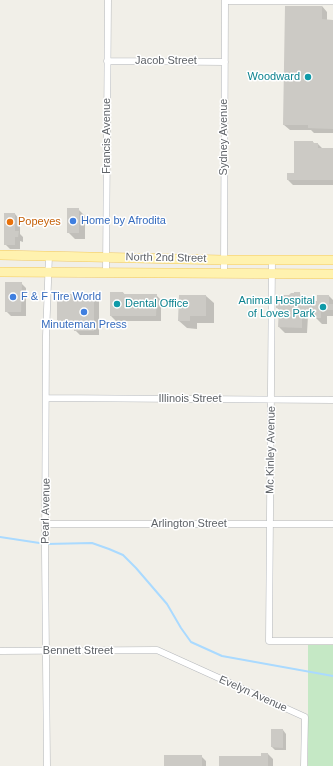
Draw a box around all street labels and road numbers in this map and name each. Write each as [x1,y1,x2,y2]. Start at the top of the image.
street label: Jacob Street [135,54,197,68]
street label: Francis Avenue [100,98,114,174]
street label: Sydney Avenue [217,99,231,175]
street label: North 2nd Street [126,251,206,265]
street label: Illinois Street [159,392,221,406]
street label: Mc Kinley Avenue [264,406,278,494]
street label: Pearl Avenue [39,478,53,544]
street label: Arlington Street [151,517,227,531]
street label: Bennett Street [43,644,113,658]
street label: Evelyn Avenue [217,673,289,715]

